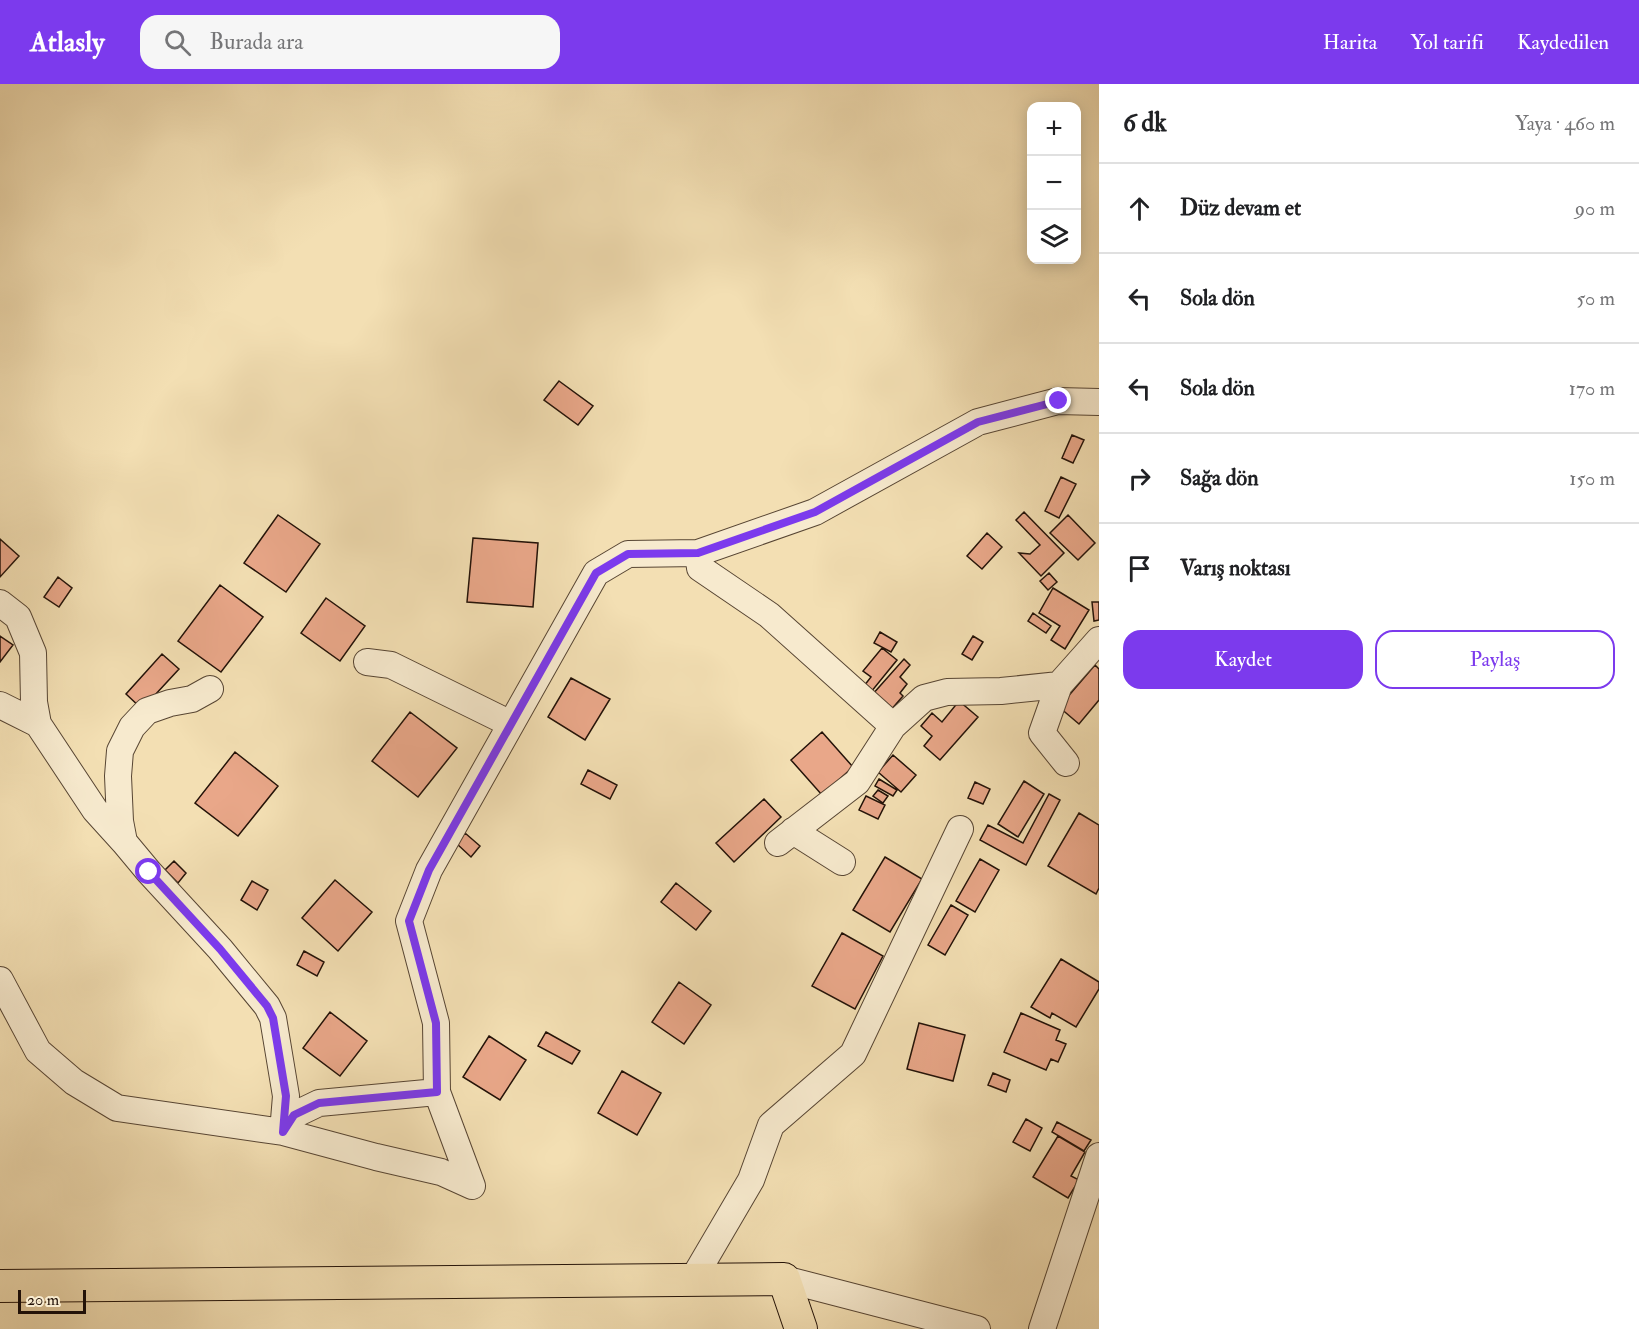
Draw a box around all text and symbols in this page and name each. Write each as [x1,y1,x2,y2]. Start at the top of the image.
search box [140,15,560,69]
text: Atlasly [30,25,104,60]
icon: search [161,26,194,59]
text: Burada ara [209,28,303,56]
text: Harita [1323,29,1377,56]
text: Yol tarifi [1410,29,1484,56]
text: Kaydedilen [1517,29,1609,56]
map controls [1027,102,1081,264]
button: + [1027,102,1081,156]
text: 6 dk [1123,107,1167,139]
text: Yaya · 460 m [1515,111,1615,136]
button: − [1027,156,1081,210]
icon: ahead [1123,192,1156,225]
text: Düz devam et [1180,194,1301,222]
text: 90 m [1575,196,1615,221]
button: layers [1027,210,1081,264]
icon: left [1123,282,1156,315]
text: Sola dön [1180,284,1255,312]
text: 50 m [1576,286,1615,311]
icon: left [1123,372,1156,405]
text: Sola dön [1180,374,1255,402]
text: 170 m [1569,376,1615,401]
route end [1045,387,1071,413]
icon: right [1123,462,1156,495]
text: Sağa dön [1180,464,1259,492]
text: 150 m [1569,466,1615,491]
icon: arrive [1123,552,1156,585]
text: Varış noktası [1180,554,1291,582]
button: Kaydet [1123,630,1363,689]
button: Paylaş [1375,630,1615,689]
route start [135,858,161,884]
scale bar [18,1287,86,1314]
text: 20 m [27,1290,59,1310]

